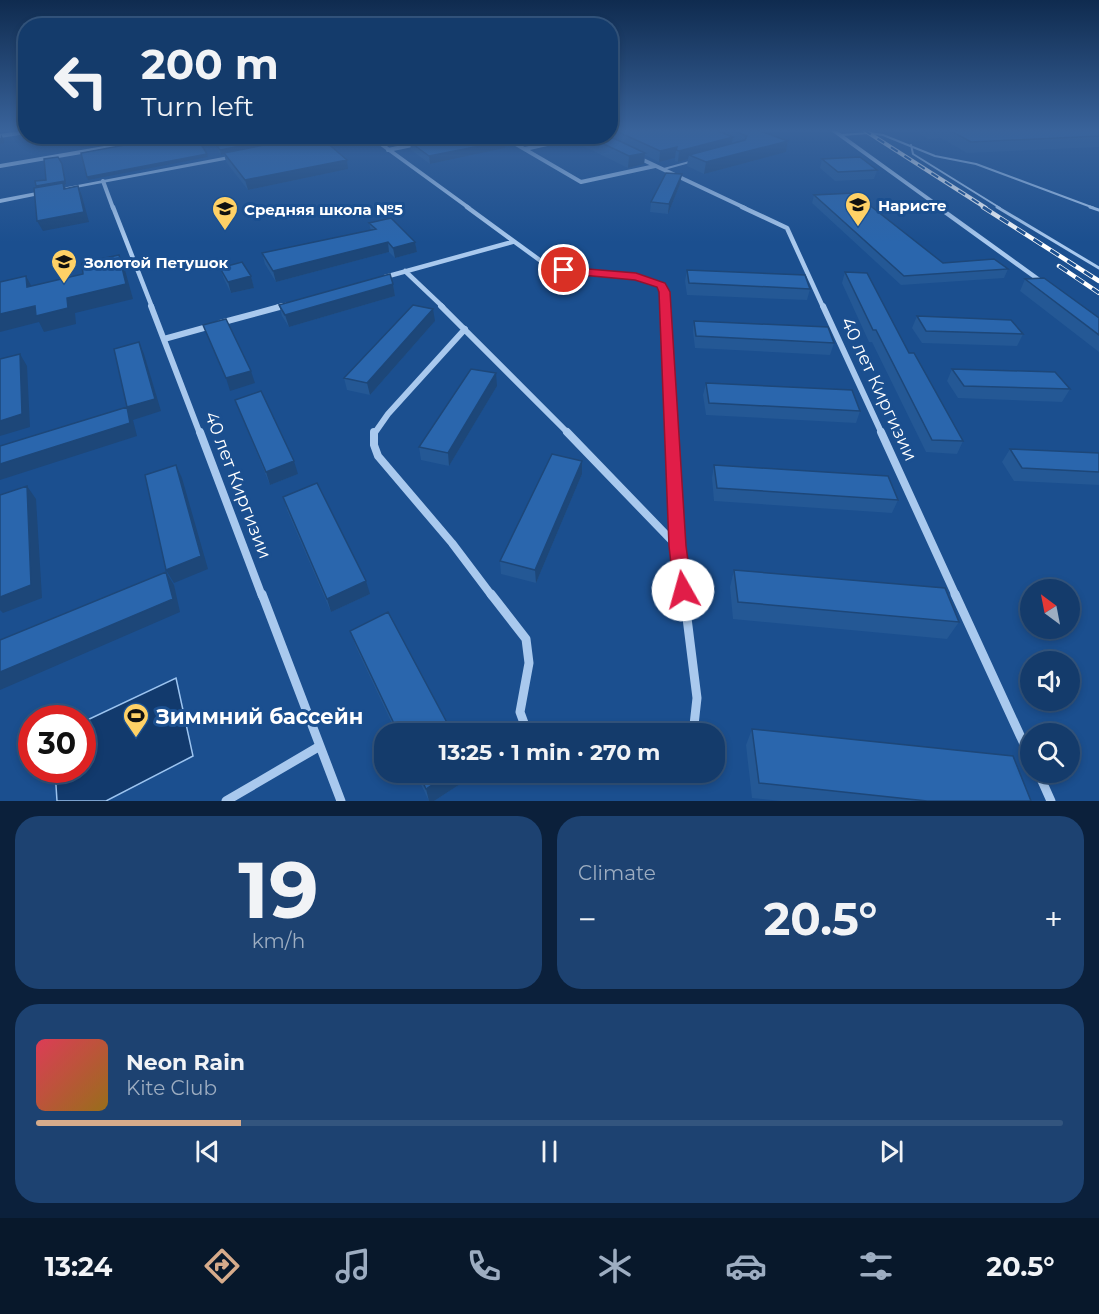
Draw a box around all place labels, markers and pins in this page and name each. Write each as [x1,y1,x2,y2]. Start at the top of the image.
school or university icon: Наристе [843,190,873,228]
school or university icon: Средняя школа №5 [210,194,240,232]
place label: Наристе [878,196,947,215]
place label: Средняя школа №5 [244,200,403,219]
pin [538,244,589,295]
school or university icon: Золотой Петушок [49,247,79,285]
place label: Золотой Петушок [83,253,229,272]
sports icon: Зиммний бассейн [121,701,151,739]
place label: Зиммний бассейн [155,704,363,729]

